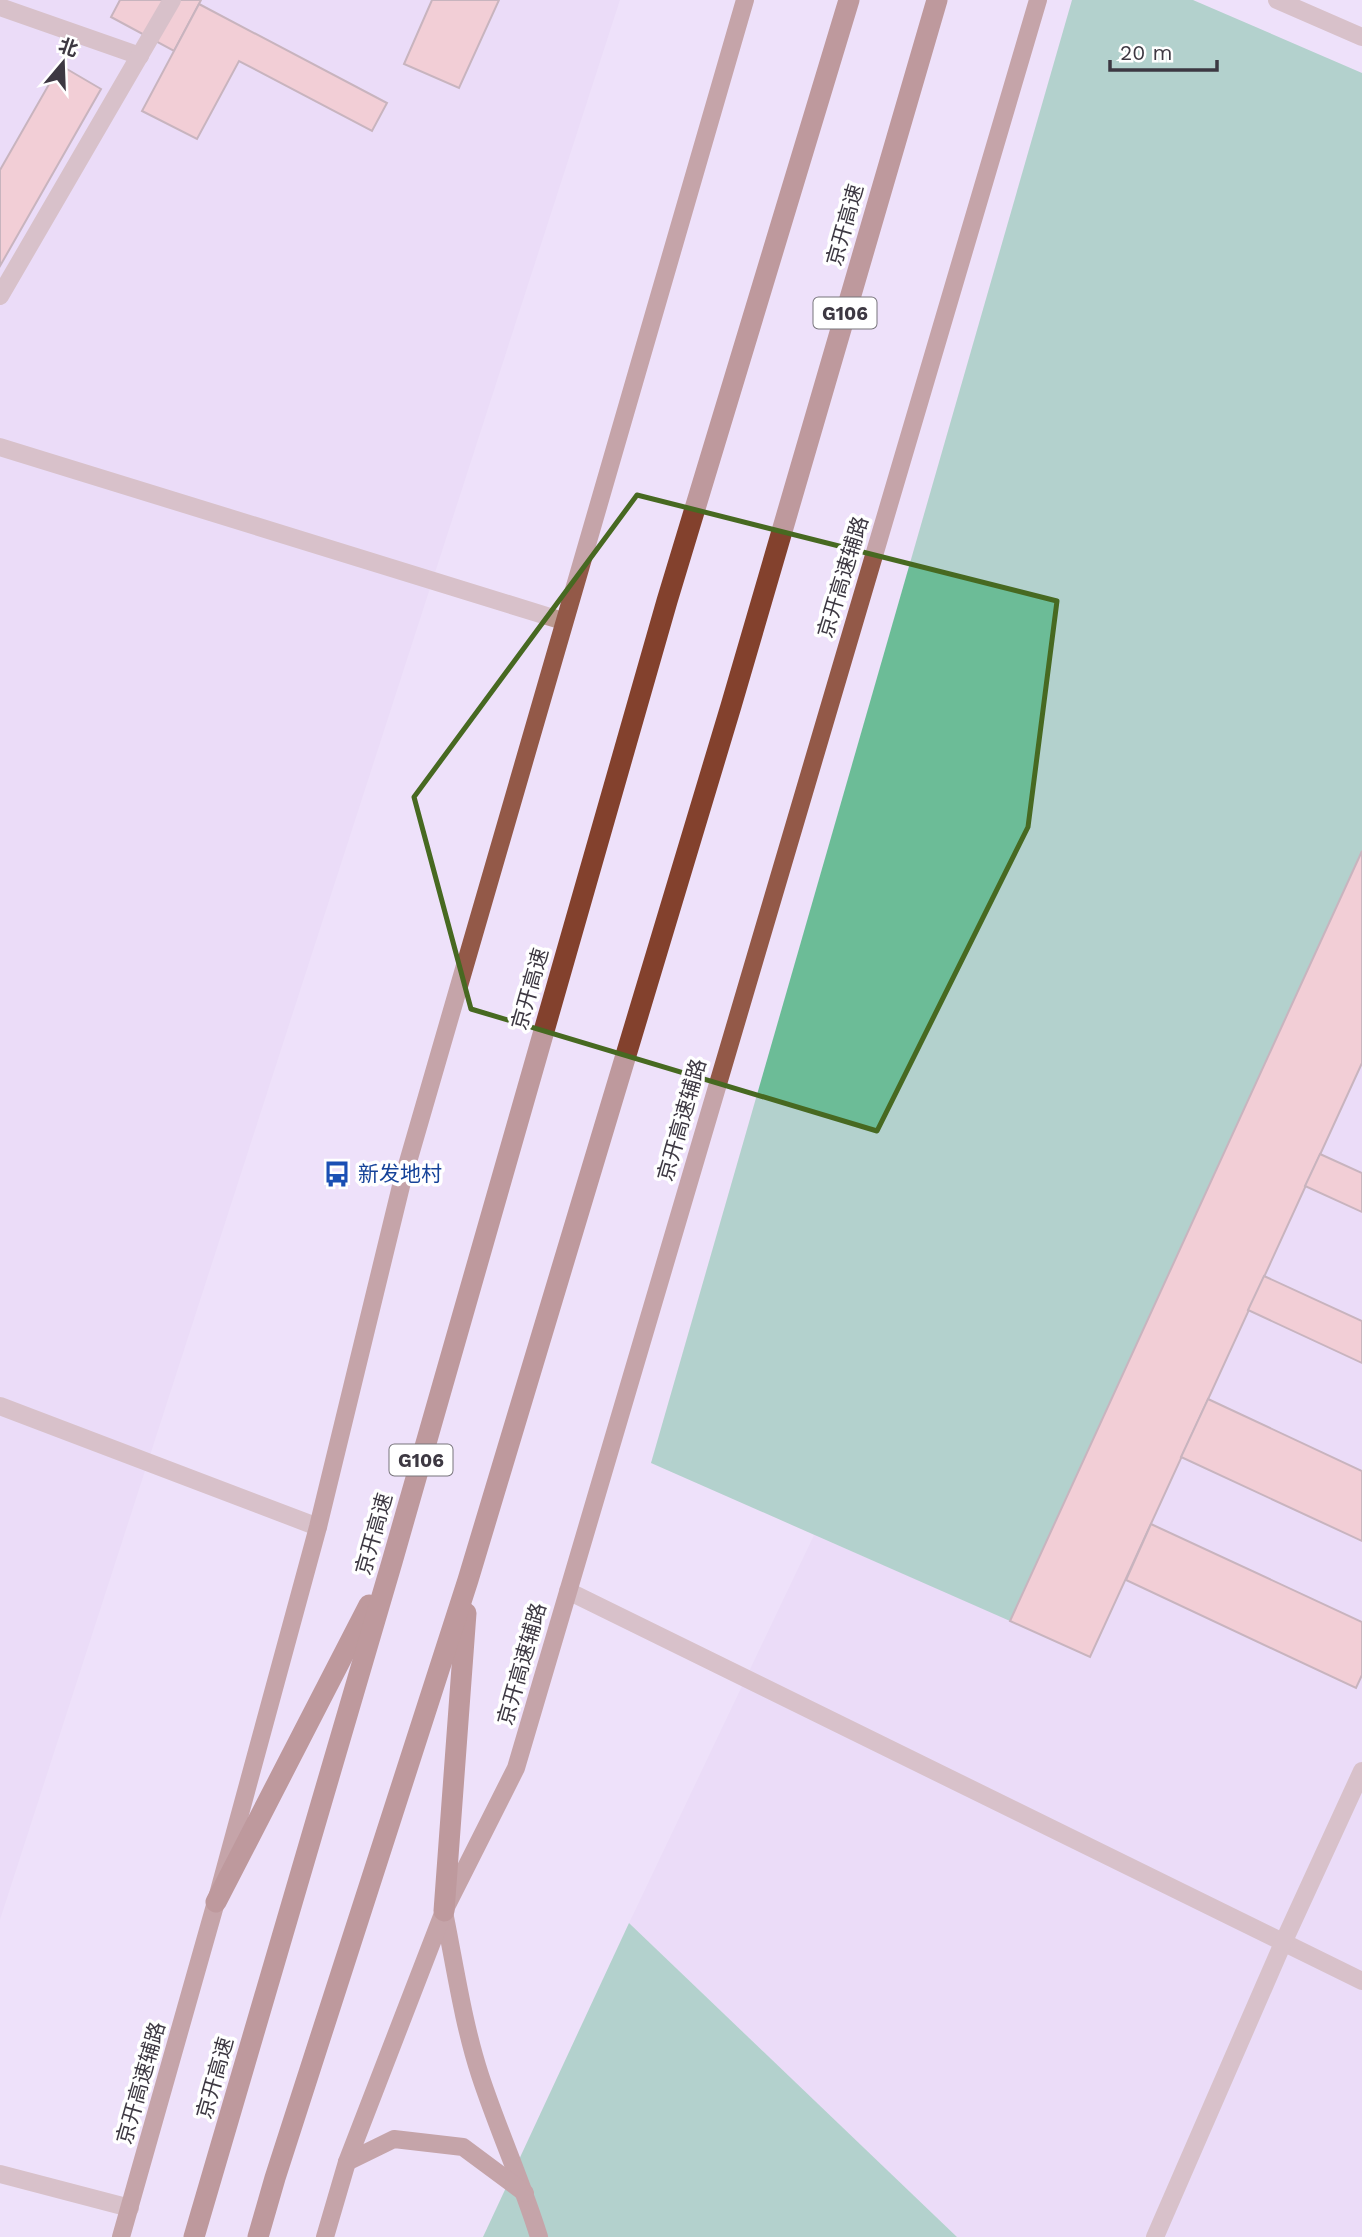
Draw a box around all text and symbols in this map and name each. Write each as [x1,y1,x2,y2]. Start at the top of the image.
north arrow [28,28,98,98]
scale bar [1110,28,1217,72]
text: 北 [56,33,81,61]
text: 20 m [1120,40,1172,65]
street label: 京开高速 [821,181,868,269]
road number: G106 [814,298,876,328]
street label: 京开高速辅路 [812,513,873,641]
street label: 京开高速 [506,945,553,1033]
street label: 京开高速辅路 [652,1056,711,1184]
bus stop icon: 新发地村 [322,1159,352,1189]
place label: 新发地村 [358,1161,442,1186]
road number: G106 [390,1444,452,1476]
street label: 京开高速 [350,1490,397,1578]
street label: 京开高速辅路 [492,1600,551,1728]
street label: 京开高速辅路 [111,2019,170,2147]
street label: 京开高速 [191,2034,238,2122]

